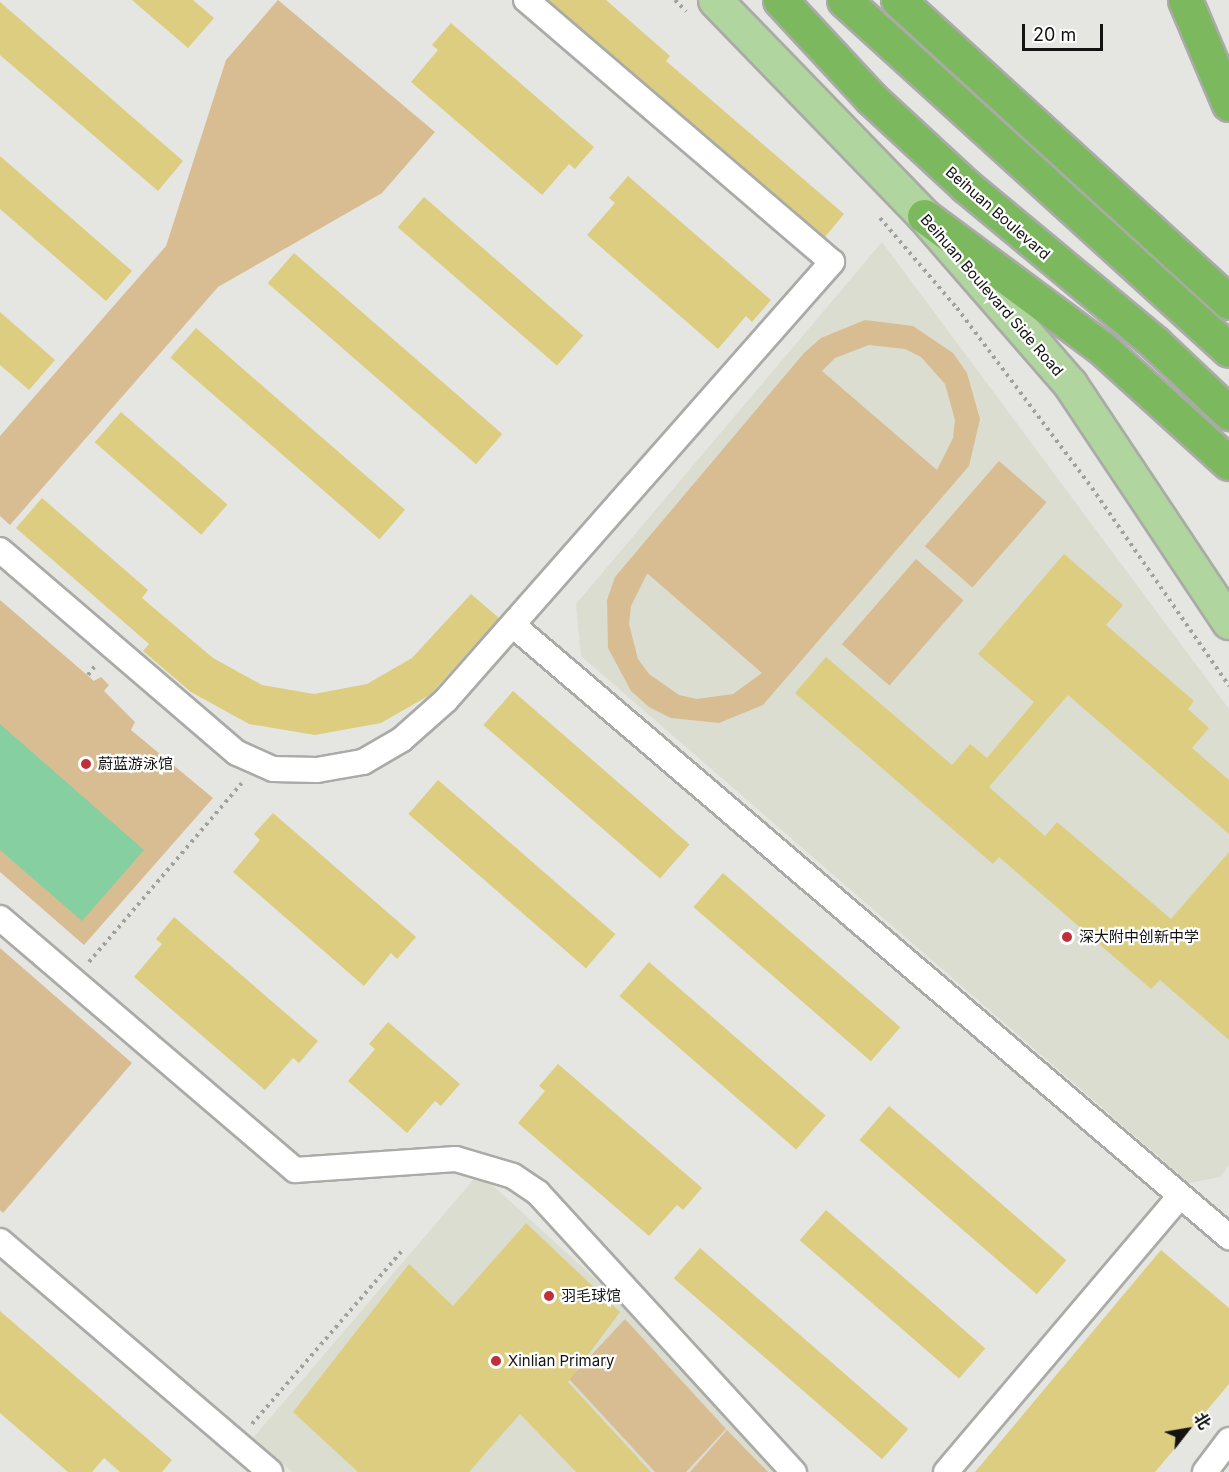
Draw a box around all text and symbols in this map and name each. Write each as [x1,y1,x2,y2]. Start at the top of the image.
scale bar [1025,12,1106,50]
text: 20 m [1033,24,1076,45]
street label: Beihuan Boulevard [942,163,1054,263]
street label: Beihuan Boulevard Side Road [917,210,1067,380]
place label: 蔚蓝游泳馆 [98,755,173,773]
marker: 蔚蓝游泳馆 [79,757,93,771]
place label: 深大附中创新中学 [1079,928,1199,946]
marker: 深大附中创新中学 [1060,930,1074,944]
place label: 羽毛球馆 [561,1287,621,1305]
marker: 羽毛球馆 [542,1289,556,1303]
place label: Xinlian Primary [508,1352,614,1370]
marker: Xinlian Primary [489,1354,503,1368]
north arrow [1157,1400,1217,1460]
text: 北 [1190,1409,1215,1433]

